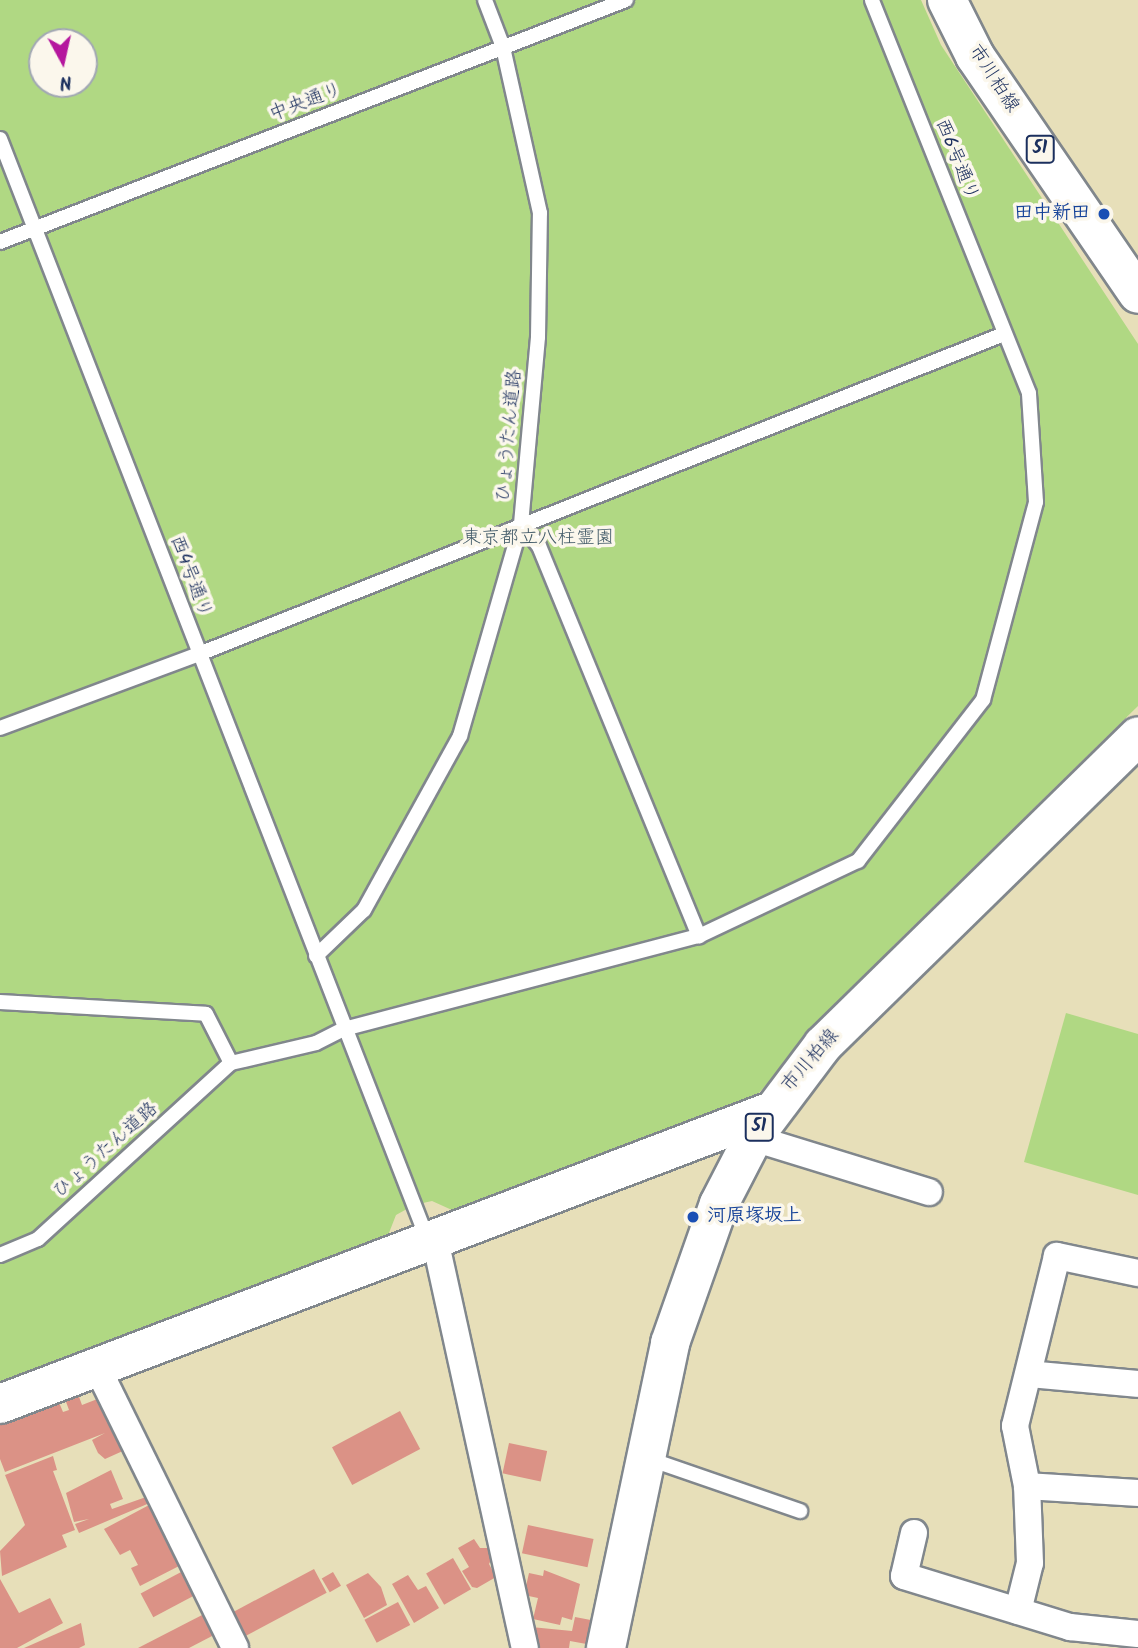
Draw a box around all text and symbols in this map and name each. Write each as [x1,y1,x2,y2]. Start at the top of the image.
north arrow [28,28,98,98]
street label: 市川柏線 [963,41,1023,117]
text: N [58,66,74,98]
street label: 中央通り [266,79,346,127]
street label: 西6号通り [929,116,983,204]
road number: 51 [1024,134,1056,164]
place label: 田中新田 [1014,203,1090,225]
marker: 田中新田 [1096,206,1112,222]
street label: ひょうたん道路 [493,369,527,503]
park label: 東京都立八柱霊園 [462,528,614,550]
street label: 西4号通り [164,533,216,621]
street label: 市川柏線 [777,1025,845,1097]
street label: ひょうたん道路 [49,1098,163,1204]
road number: 51 [743,1112,775,1142]
place label: 河原塚坂上 [707,1206,802,1228]
marker: 河原塚坂上 [685,1209,701,1225]

